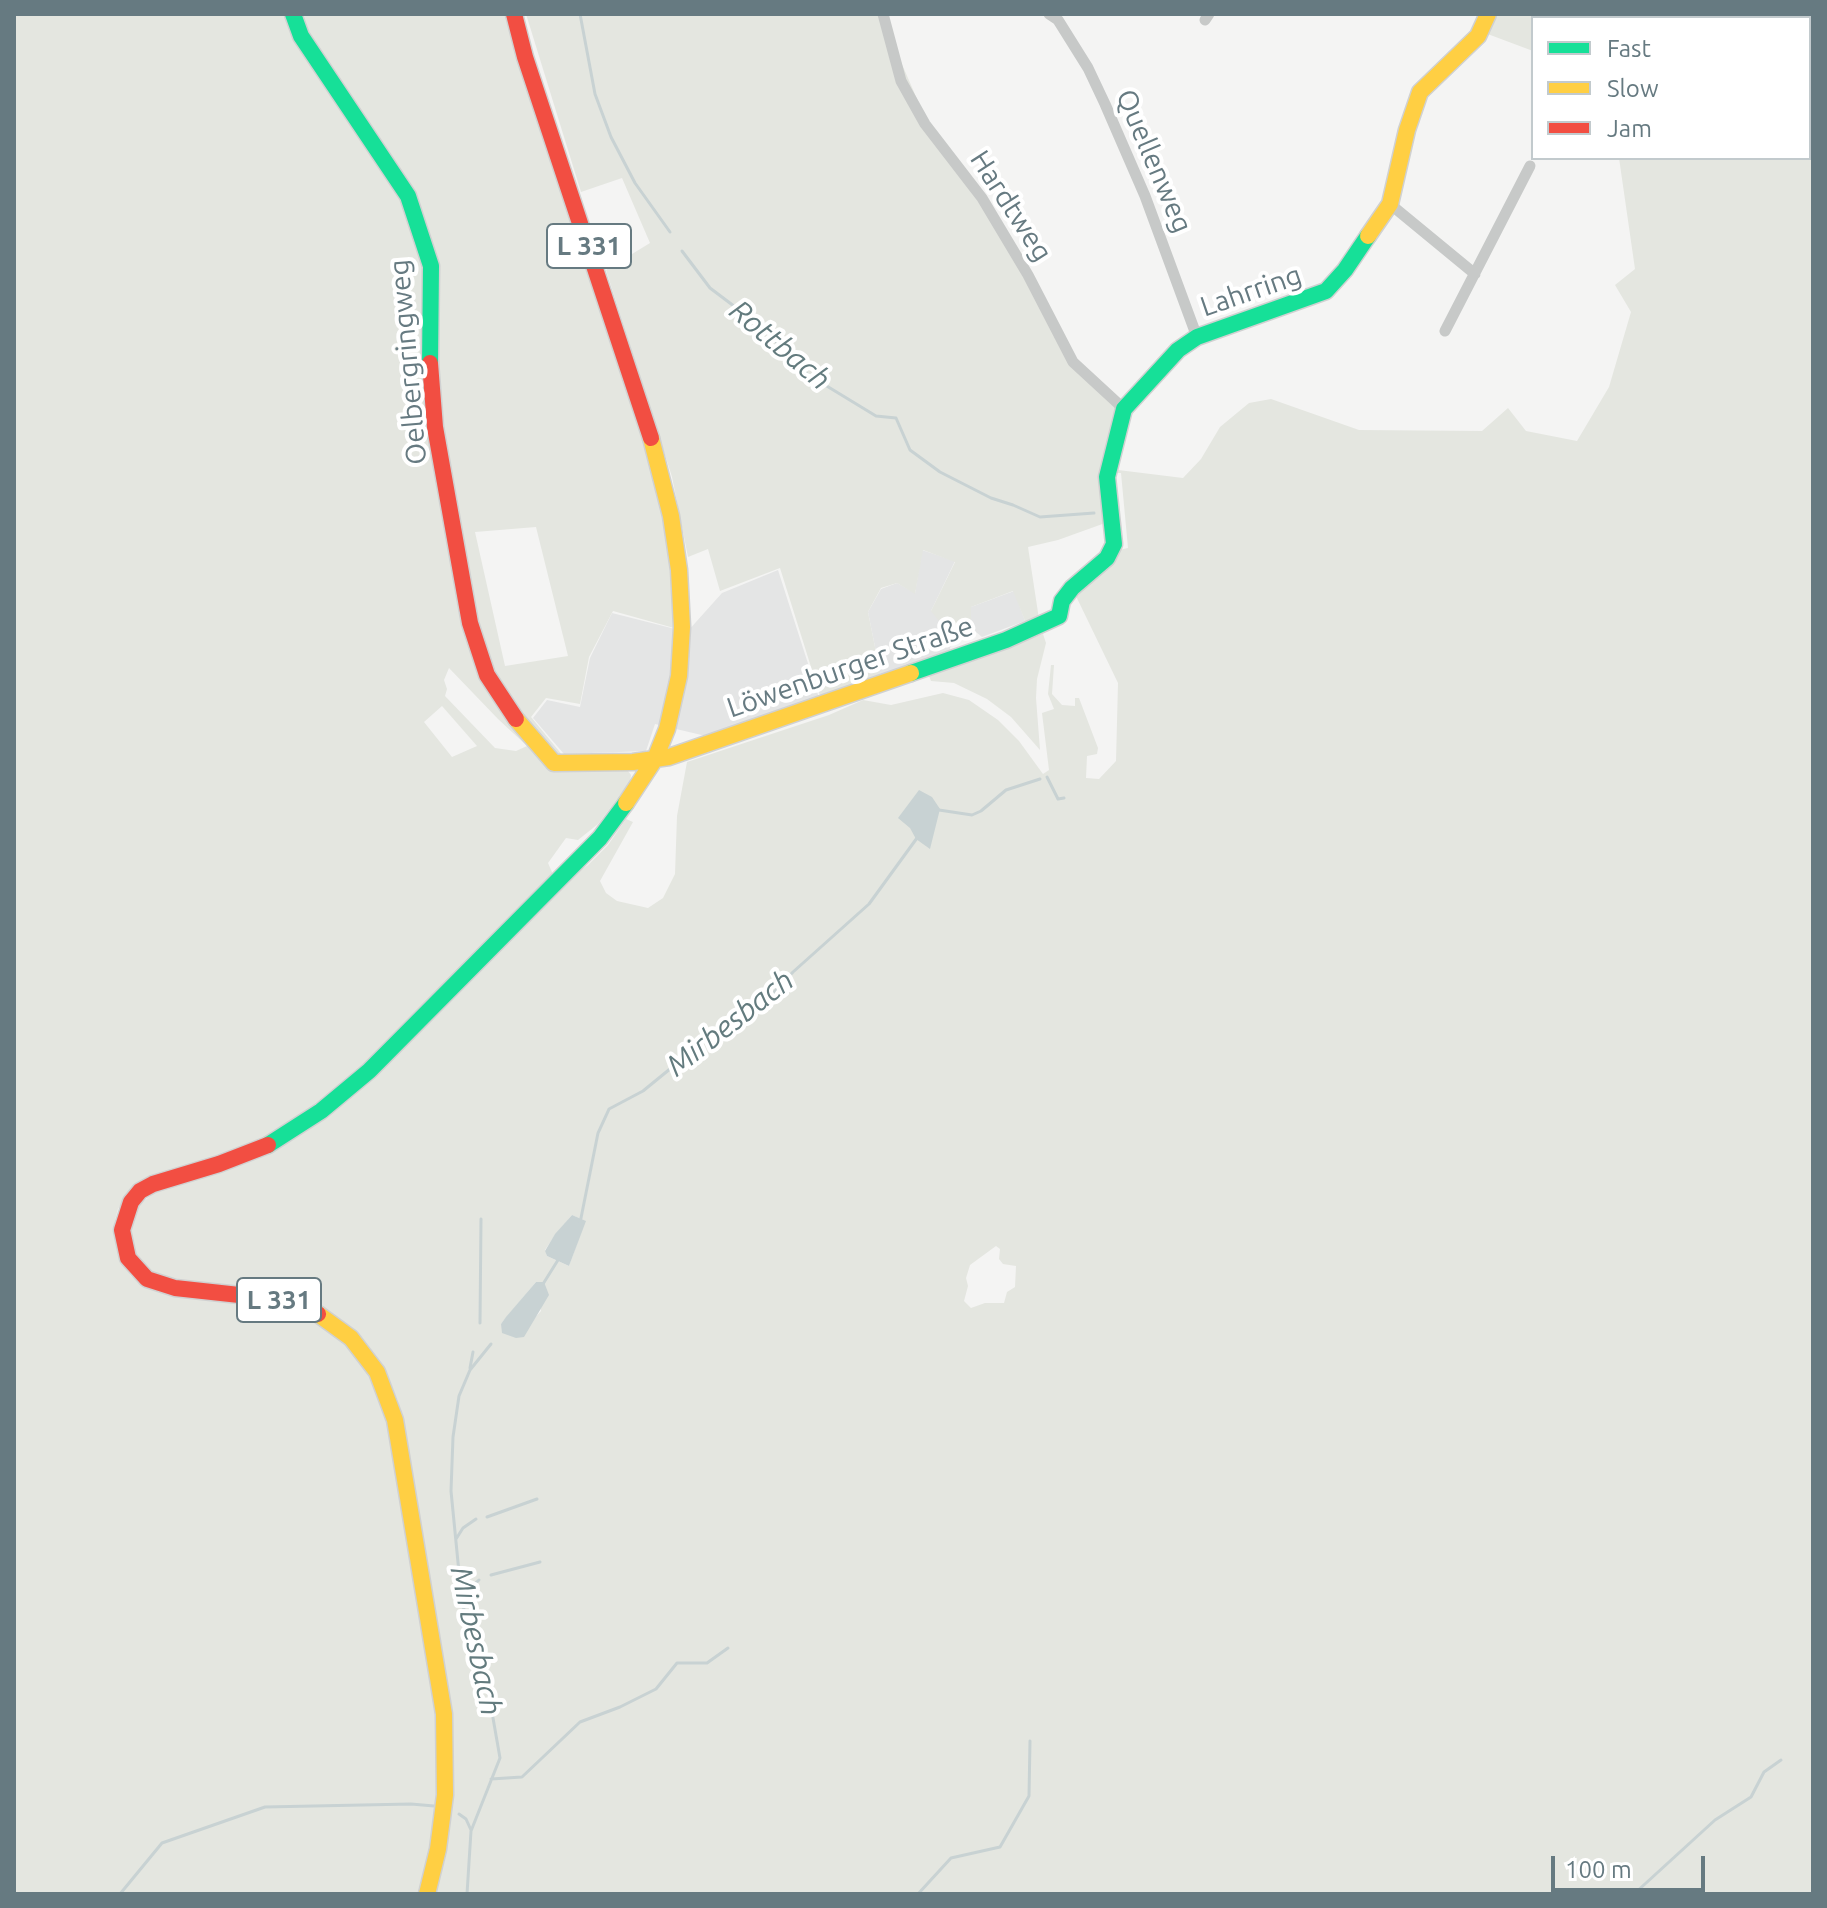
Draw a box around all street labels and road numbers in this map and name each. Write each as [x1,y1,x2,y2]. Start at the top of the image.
street label: Quellenweg [1109,84,1199,238]
street label: Hardtweg [963,144,1059,268]
road number: L 331 [547,224,631,268]
street label: Oelbergringweg [382,258,434,466]
street label: Lahrring [1196,258,1306,324]
street label: Löwenburger Straße [722,609,978,725]
road number: L 331 [237,1278,321,1322]

